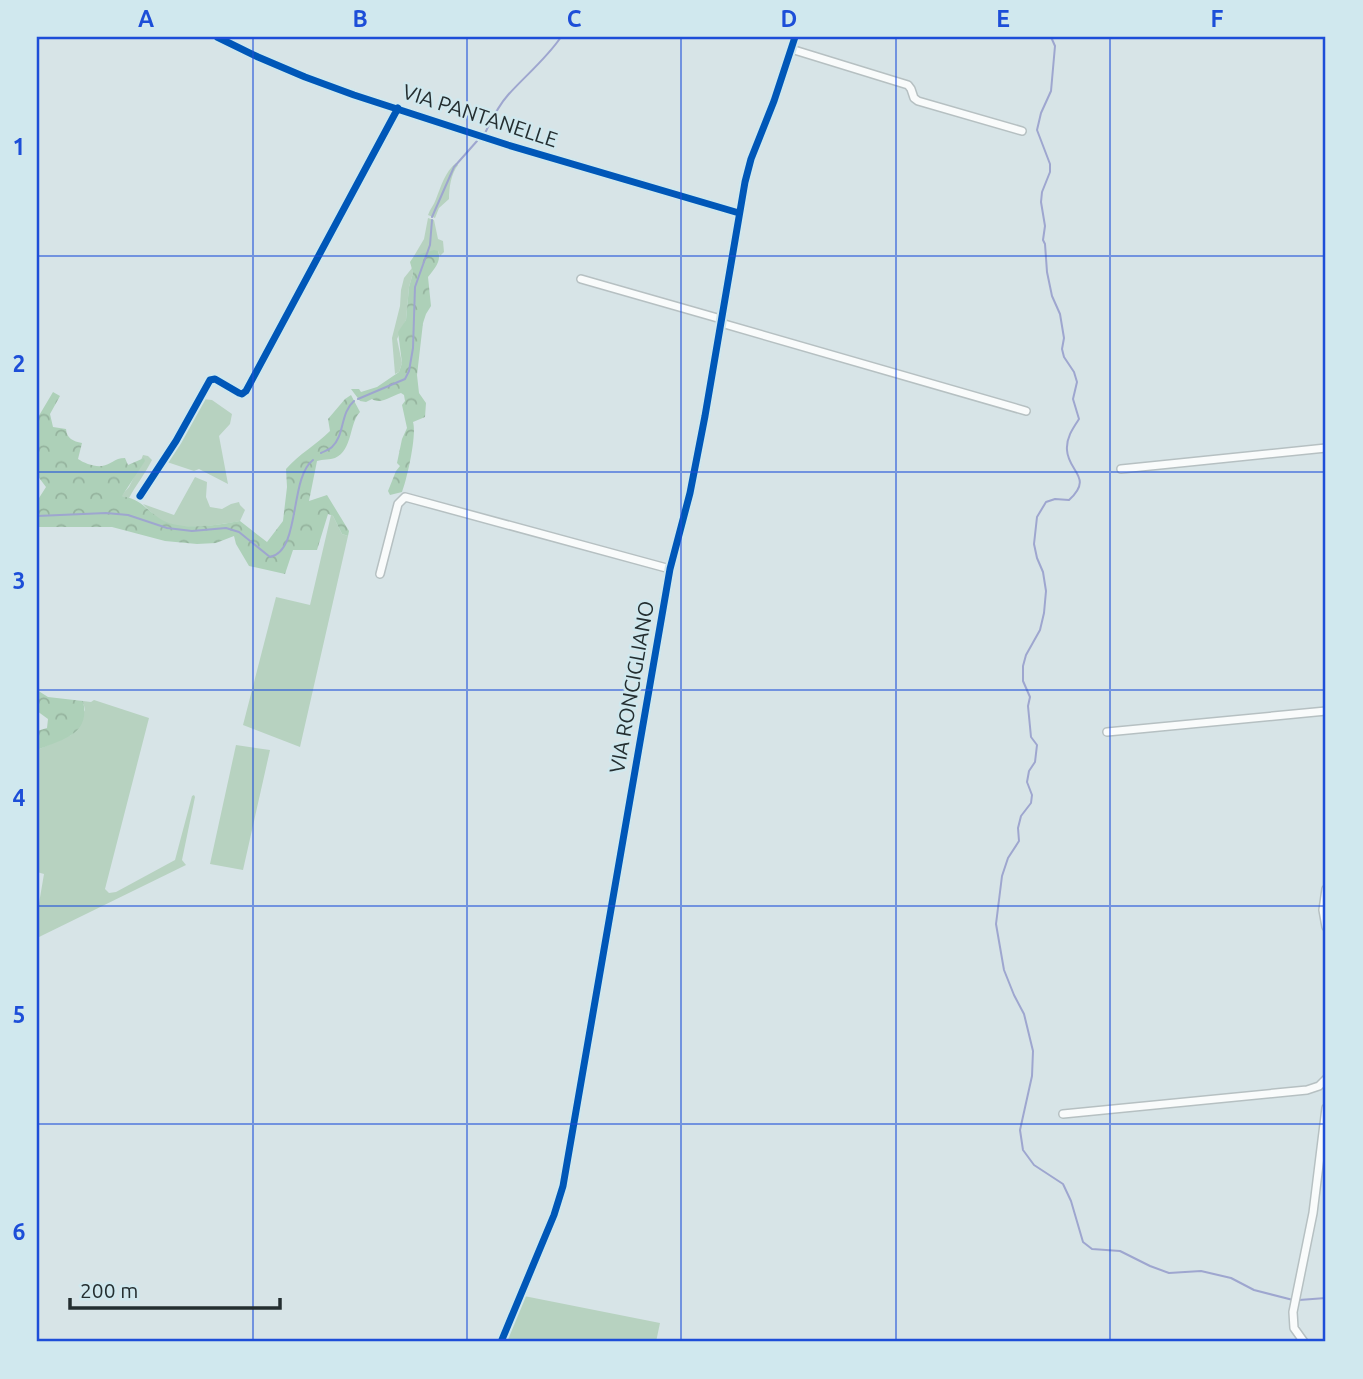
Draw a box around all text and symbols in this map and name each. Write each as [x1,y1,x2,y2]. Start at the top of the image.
text: A [138,6,154,31]
text: B [352,6,368,31]
text: C [567,6,582,31]
text: D [781,6,797,31]
text: E [996,6,1010,31]
text: F [1211,6,1224,31]
street label: VIA PANTANELLE [400,79,561,151]
text: 1 [13,134,25,159]
text: 2 [13,351,25,376]
text: 3 [13,568,25,593]
street label: VIA RONCIGLIANO [604,599,658,775]
text: 4 [13,785,26,810]
text: 5 [13,1002,25,1027]
text: 6 [13,1219,26,1244]
scale bar [70,1267,280,1311]
text: 200 m [80,1278,138,1302]

